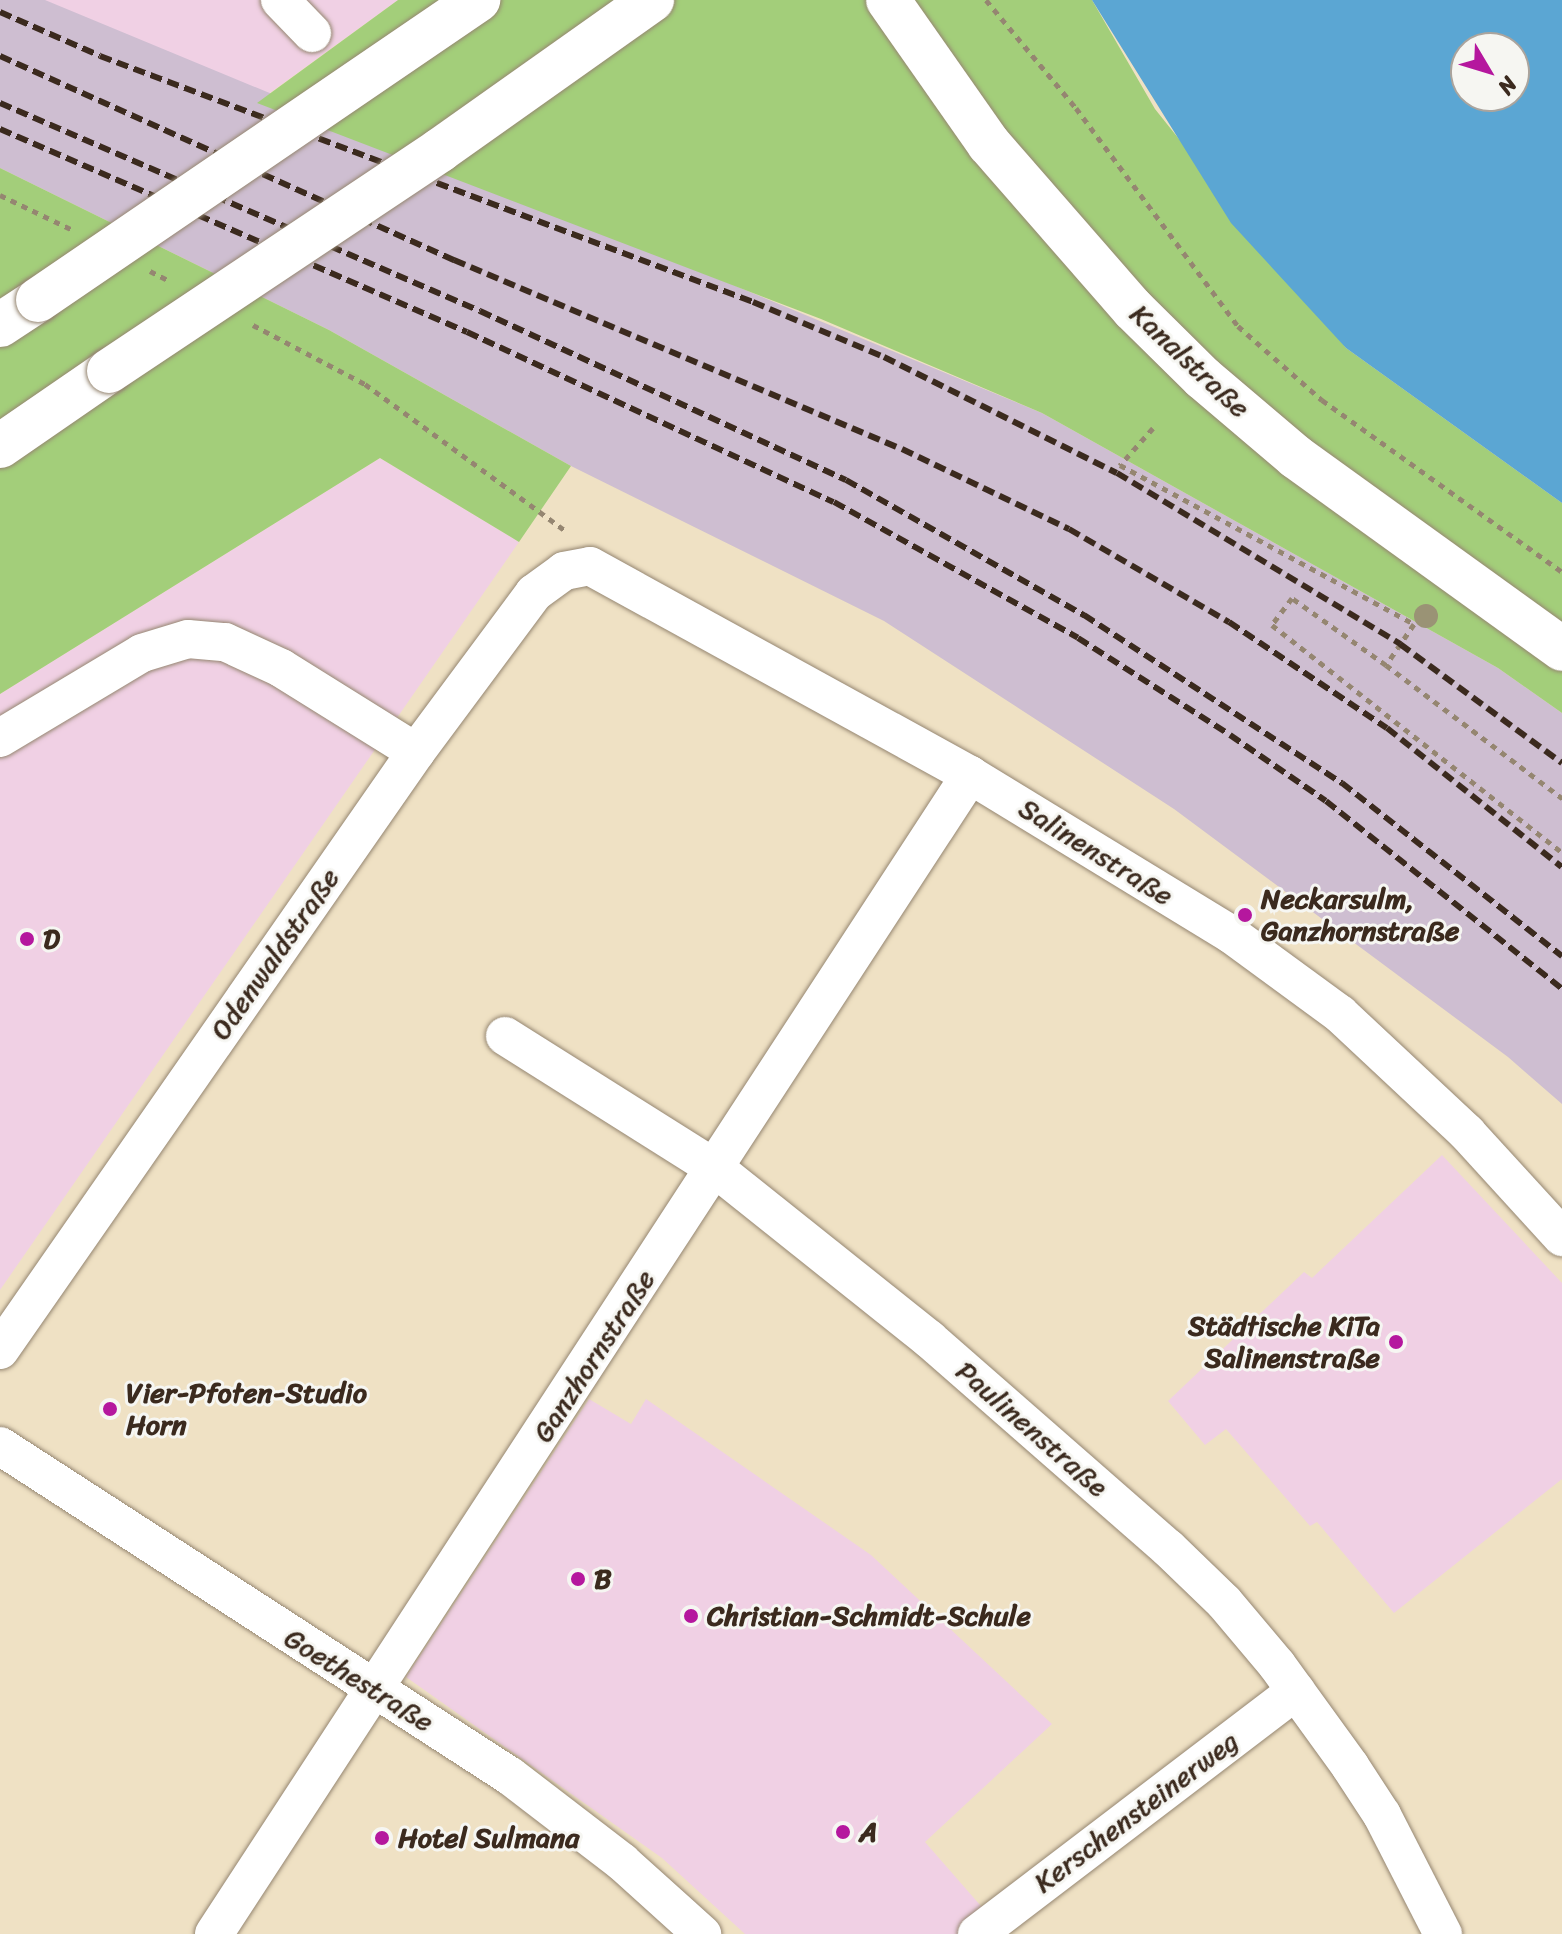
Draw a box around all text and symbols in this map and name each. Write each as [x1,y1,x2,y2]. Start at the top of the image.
north arrow [1450,32,1530,112]
text: N [1488,68,1528,104]
street label: Kanalstraße [1123,297,1257,425]
street label: Salinenstraße [1013,791,1179,913]
street label: Odenwaldstraße [203,862,347,1046]
place label: Neckarsulm, Ganzhornstraße [1261,882,1459,948]
marker: Neckarsulm, Ganzhornstraße [1236,906,1254,924]
place label: D [43,922,60,956]
marker: D [18,930,36,948]
street label: Ganzhornstraße [526,1264,662,1448]
place label: Städtische KiTa Salinenstraße [1188,1309,1380,1375]
marker: Städtische KiTa Salinenstraße [1387,1333,1405,1351]
street label: Paulinenstraße [949,1354,1115,1504]
place label: Vier-Pfoten-Studio Horn [126,1376,367,1442]
marker: Vier-Pfoten-Studio Horn [101,1400,119,1418]
place label: B [594,1562,612,1596]
marker: B [569,1570,587,1588]
place label: Christian-Schmidt-Schule [707,1599,1031,1633]
marker: Christian-Schmidt-Schule [682,1607,700,1625]
street label: Goethestraße [278,1621,440,1739]
street label: Kerschensteinerweg [1027,1724,1245,1900]
place label: A [859,1815,877,1849]
place label: Hotel Sulmana [398,1821,579,1855]
marker: A [834,1823,852,1841]
marker: Hotel Sulmana [373,1829,391,1847]

